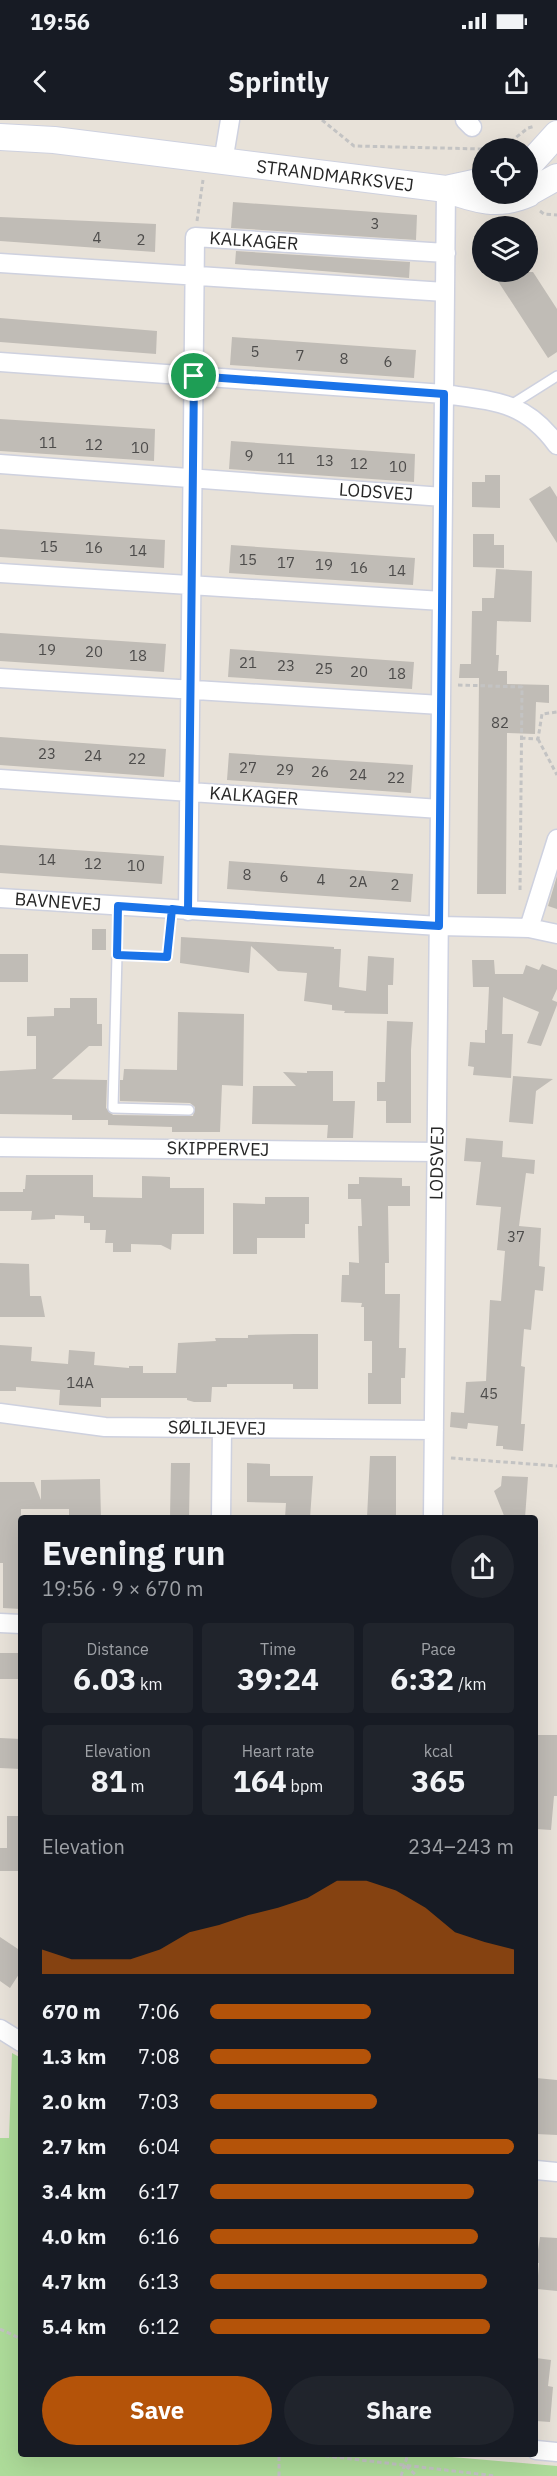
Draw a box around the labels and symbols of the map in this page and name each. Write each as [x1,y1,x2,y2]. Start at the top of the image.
street label: STRANDMARKSVEJ [255,154,415,197]
house number: 3 [370,214,380,233]
street label: KALKAGER [209,226,299,255]
house number: 4 [92,228,102,247]
house number: 2 [136,230,146,249]
house number: 5 [250,342,260,361]
house number: 7 [295,346,305,365]
house number: 8 [339,349,349,368]
pin [168,350,219,401]
house number: 6 [383,352,393,371]
house number: 11 [39,433,57,452]
house number: 12 [85,435,103,454]
house number: 10 [131,438,149,457]
house number: 9 [244,446,254,465]
house number: 11 [277,449,295,468]
house number: 13 [316,451,334,470]
house number: 12 [350,454,368,473]
house number: 10 [389,457,407,476]
street label: LODSVEJ [338,477,414,506]
house number: 15 [40,537,58,556]
house number: 16 [85,538,103,557]
house number: 14 [129,541,147,560]
house number: 15 [239,550,257,569]
house number: 17 [277,553,295,572]
house number: 19 [315,555,333,574]
house number: 16 [350,558,368,577]
house number: 14 [388,561,406,580]
house number: 19 [38,640,56,659]
house number: 20 [85,642,103,661]
house number: 18 [129,646,147,665]
house number: 21 [239,653,257,672]
house number: 23 [277,656,295,675]
house number: 25 [315,659,333,678]
house number: 20 [350,662,368,681]
house number: 18 [388,664,406,683]
house number: 82 [491,713,509,732]
house number: 23 [38,744,56,763]
house number: 24 [84,746,102,765]
house number: 22 [128,749,146,768]
house number: 27 [239,758,257,777]
house number: 29 [276,760,294,779]
house number: 26 [311,762,329,781]
house number: 24 [349,765,367,784]
house number: 22 [387,768,405,787]
street label: KALKAGER [209,781,299,810]
house number: 14 [38,850,56,869]
house number: 12 [84,854,102,873]
house number: 10 [127,856,145,875]
house number: 8 [242,865,252,884]
house number: 6 [279,867,289,886]
house number: 4 [316,870,326,889]
house number: 2A [349,872,368,891]
house number: 2 [390,875,400,894]
street label: BAVNEVEJ [14,887,102,916]
street label: LODSVEJ [424,1126,449,1200]
street label: SKIPPERVEJ [166,1136,270,1161]
house number: 37 [507,1227,525,1246]
house number: 14A [66,1373,94,1392]
house number: 45 [480,1384,498,1403]
street label: SØLILJEVEJ [168,1415,266,1440]

